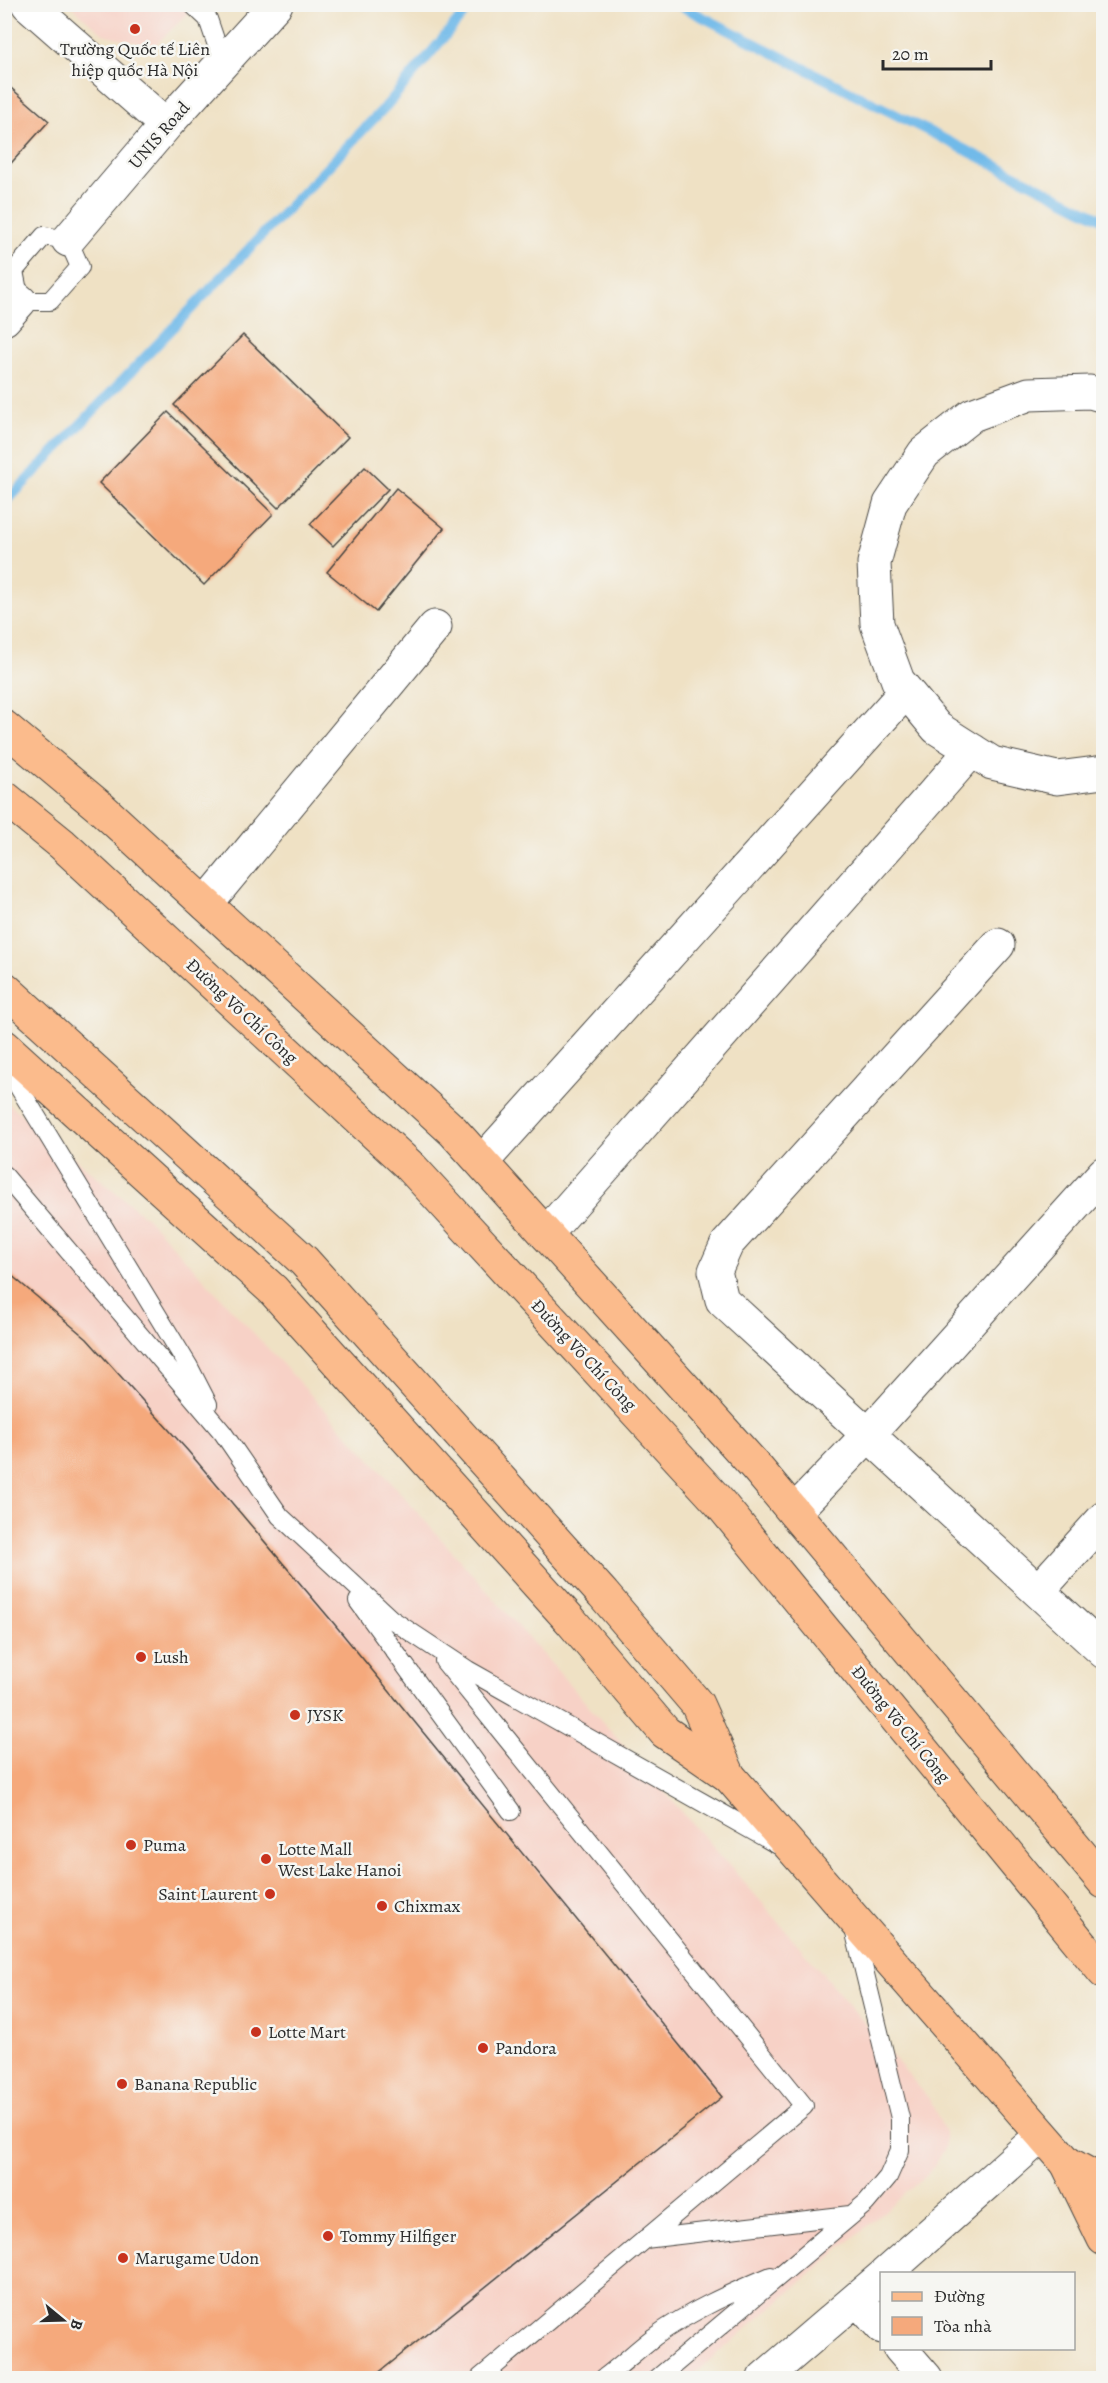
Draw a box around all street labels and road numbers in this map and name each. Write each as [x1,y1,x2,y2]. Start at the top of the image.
street label: UNIS Road [123,96,195,174]
street label: Đường Võ Chí Công [181,953,303,1069]
street label: Đường Võ Chí Công [526,1294,642,1416]
street label: Đường Võ Chí Công [846,1660,956,1788]

